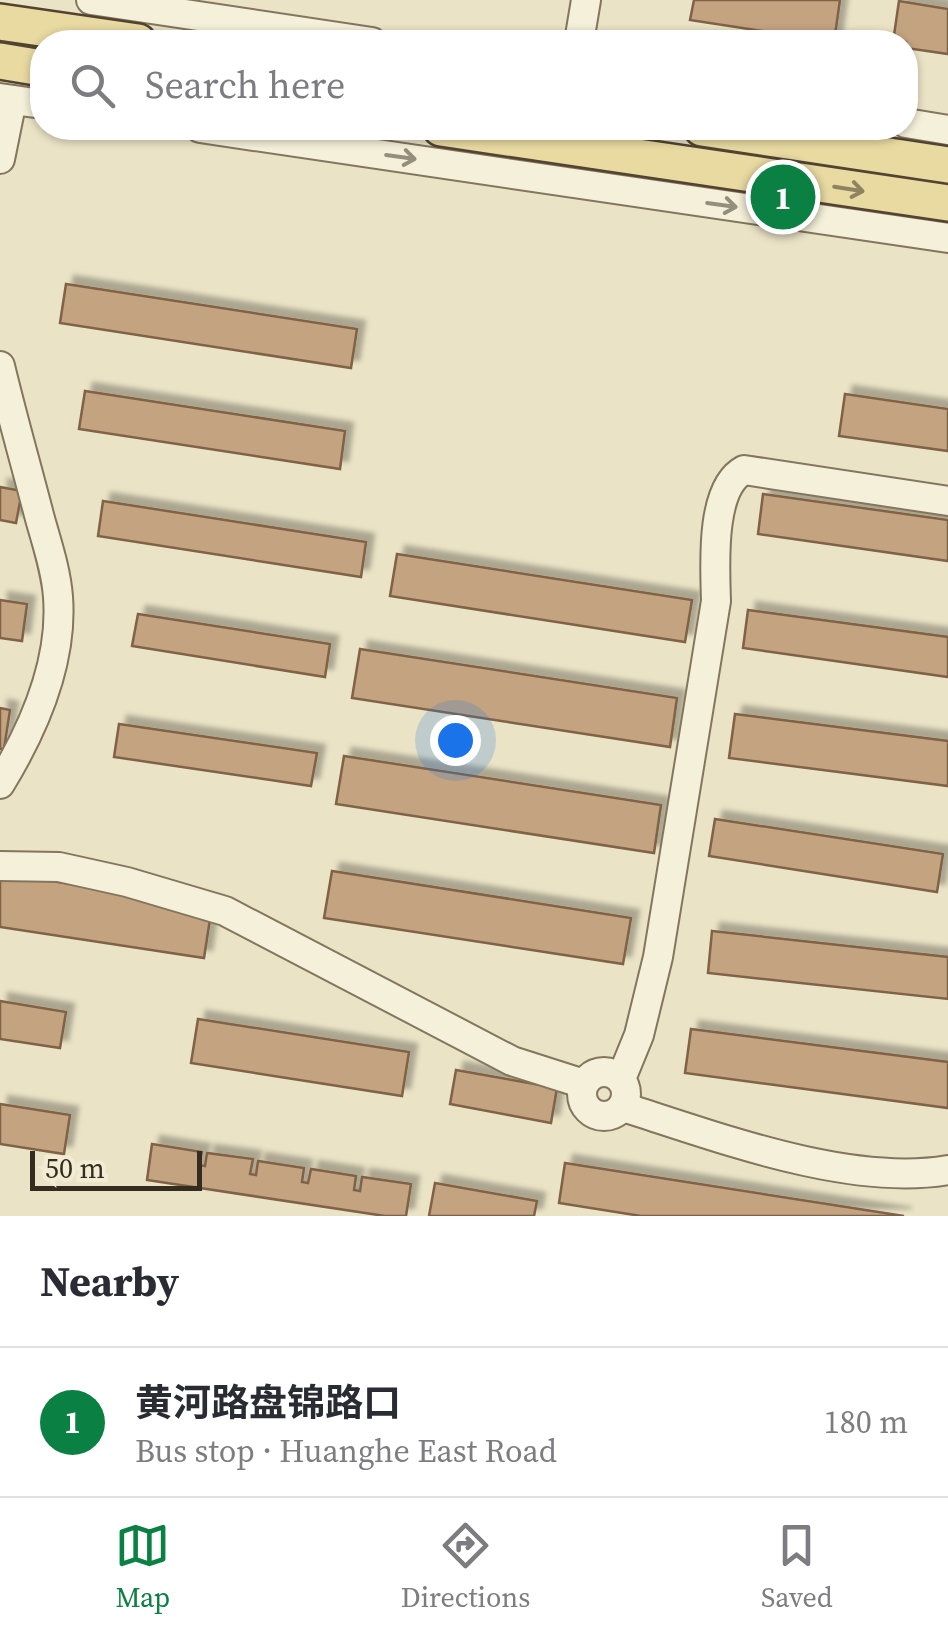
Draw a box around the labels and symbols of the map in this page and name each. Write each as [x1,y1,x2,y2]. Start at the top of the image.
one-way arrow [384,149,416,167]
pin: 1 [750,160,816,234]
one-way arrow [833,180,865,198]
one-way arrow [706,196,738,214]
your location [430,715,481,766]
scale bar [30,1146,202,1190]

